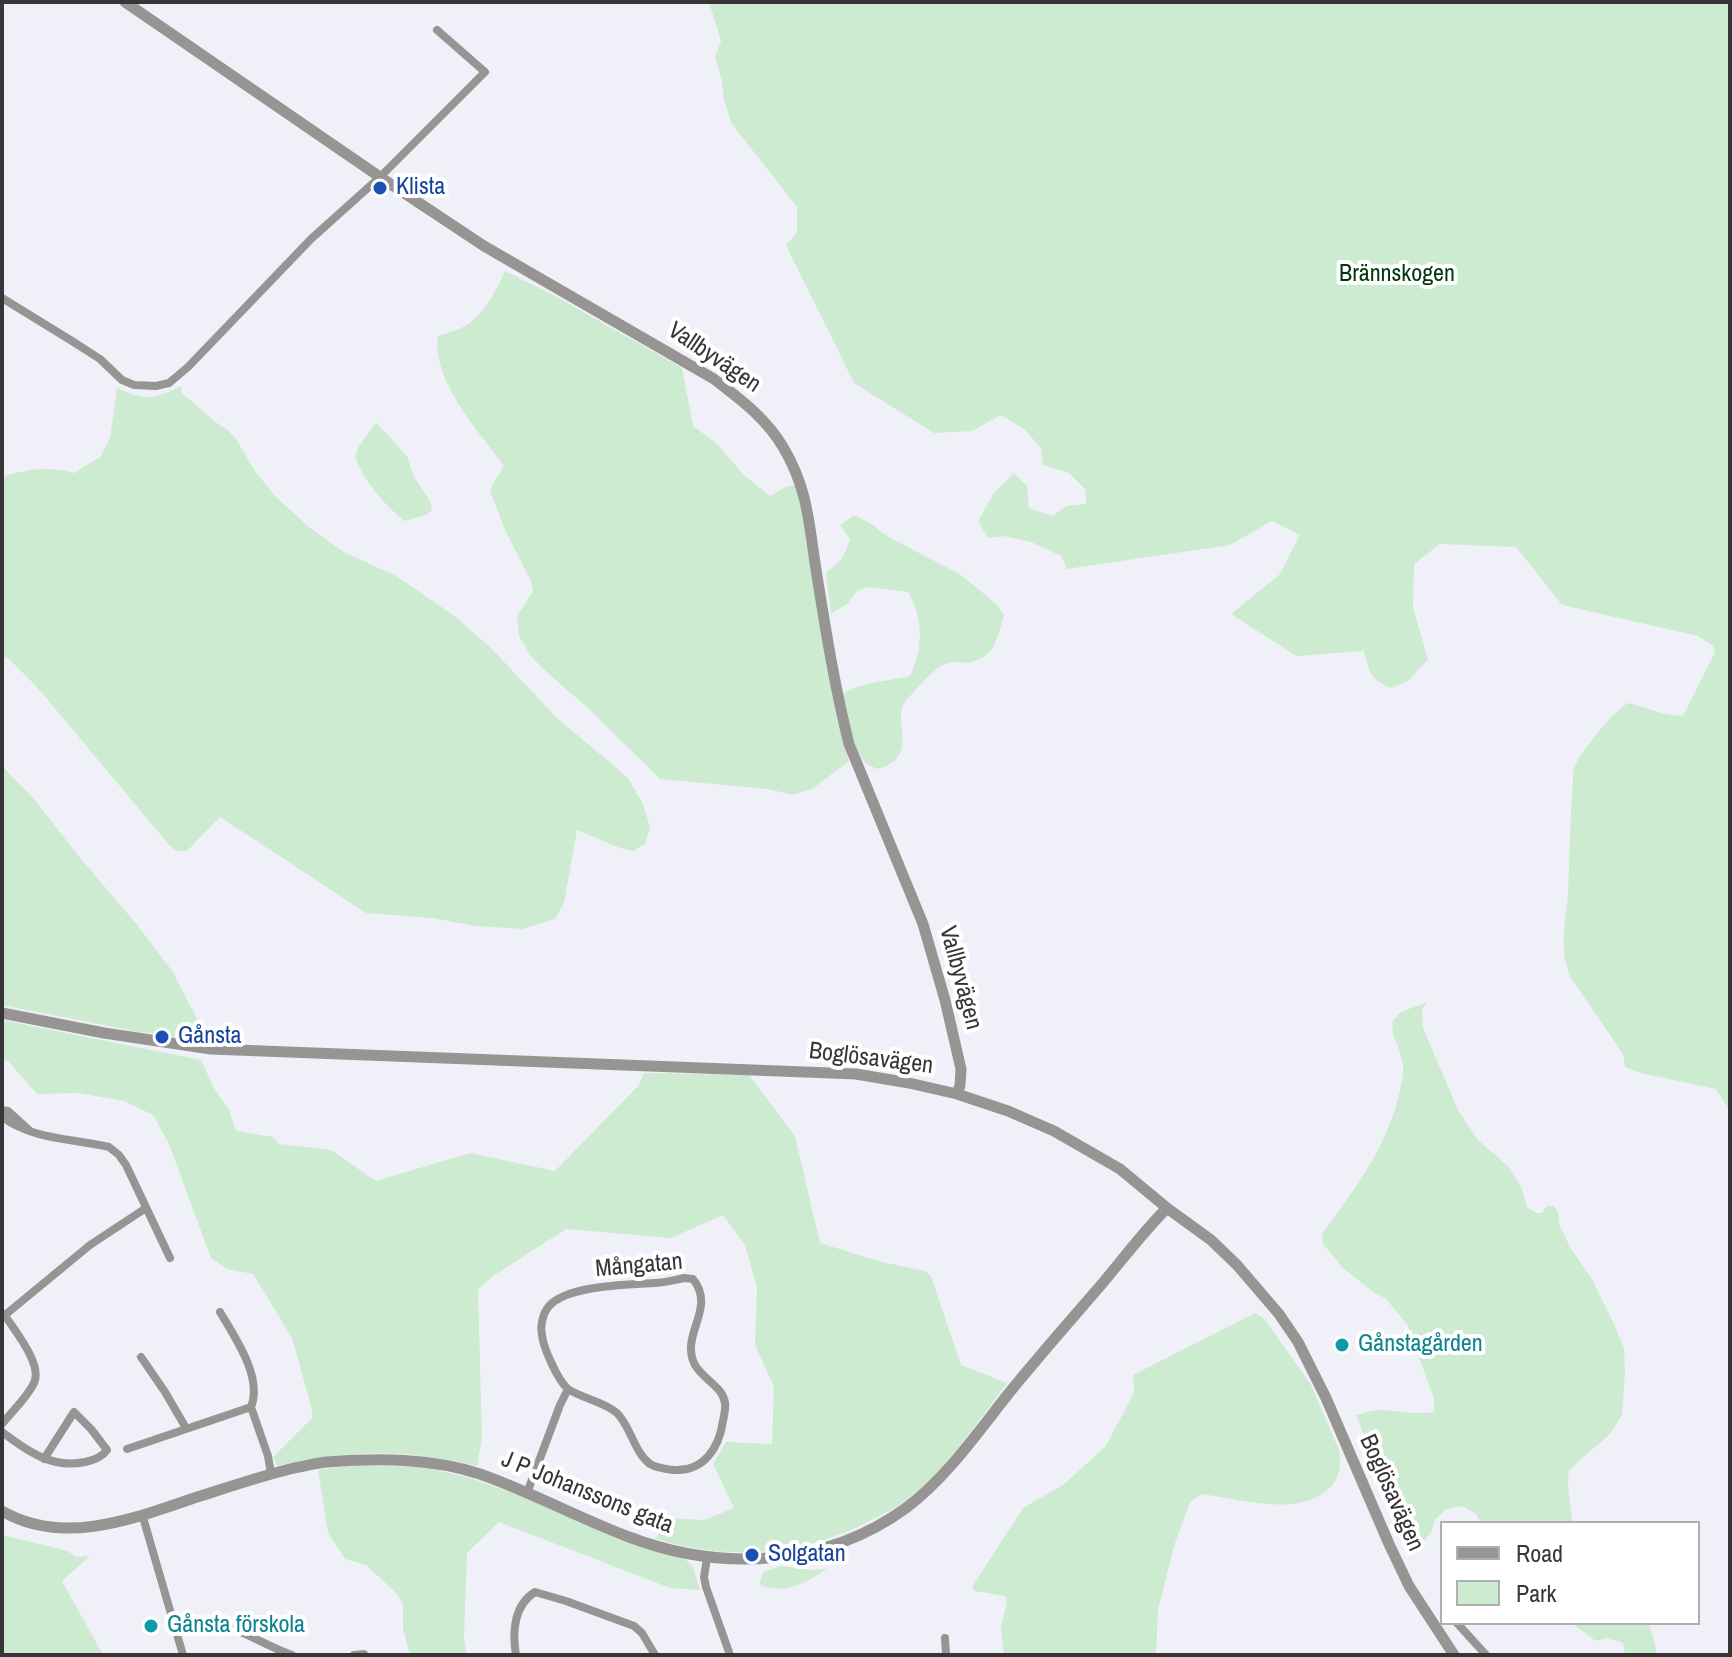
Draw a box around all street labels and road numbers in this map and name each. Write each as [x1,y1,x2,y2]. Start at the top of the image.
street label: Vallbyvägen [662,316,766,400]
street label: Vallbyvägen [932,923,988,1033]
street label: Boglösavägen [807,1037,935,1081]
street label: Mångatan [594,1248,684,1284]
street label: Boglösavägen [1352,1430,1430,1556]
street label: J P Johanssons gata [497,1445,677,1541]

